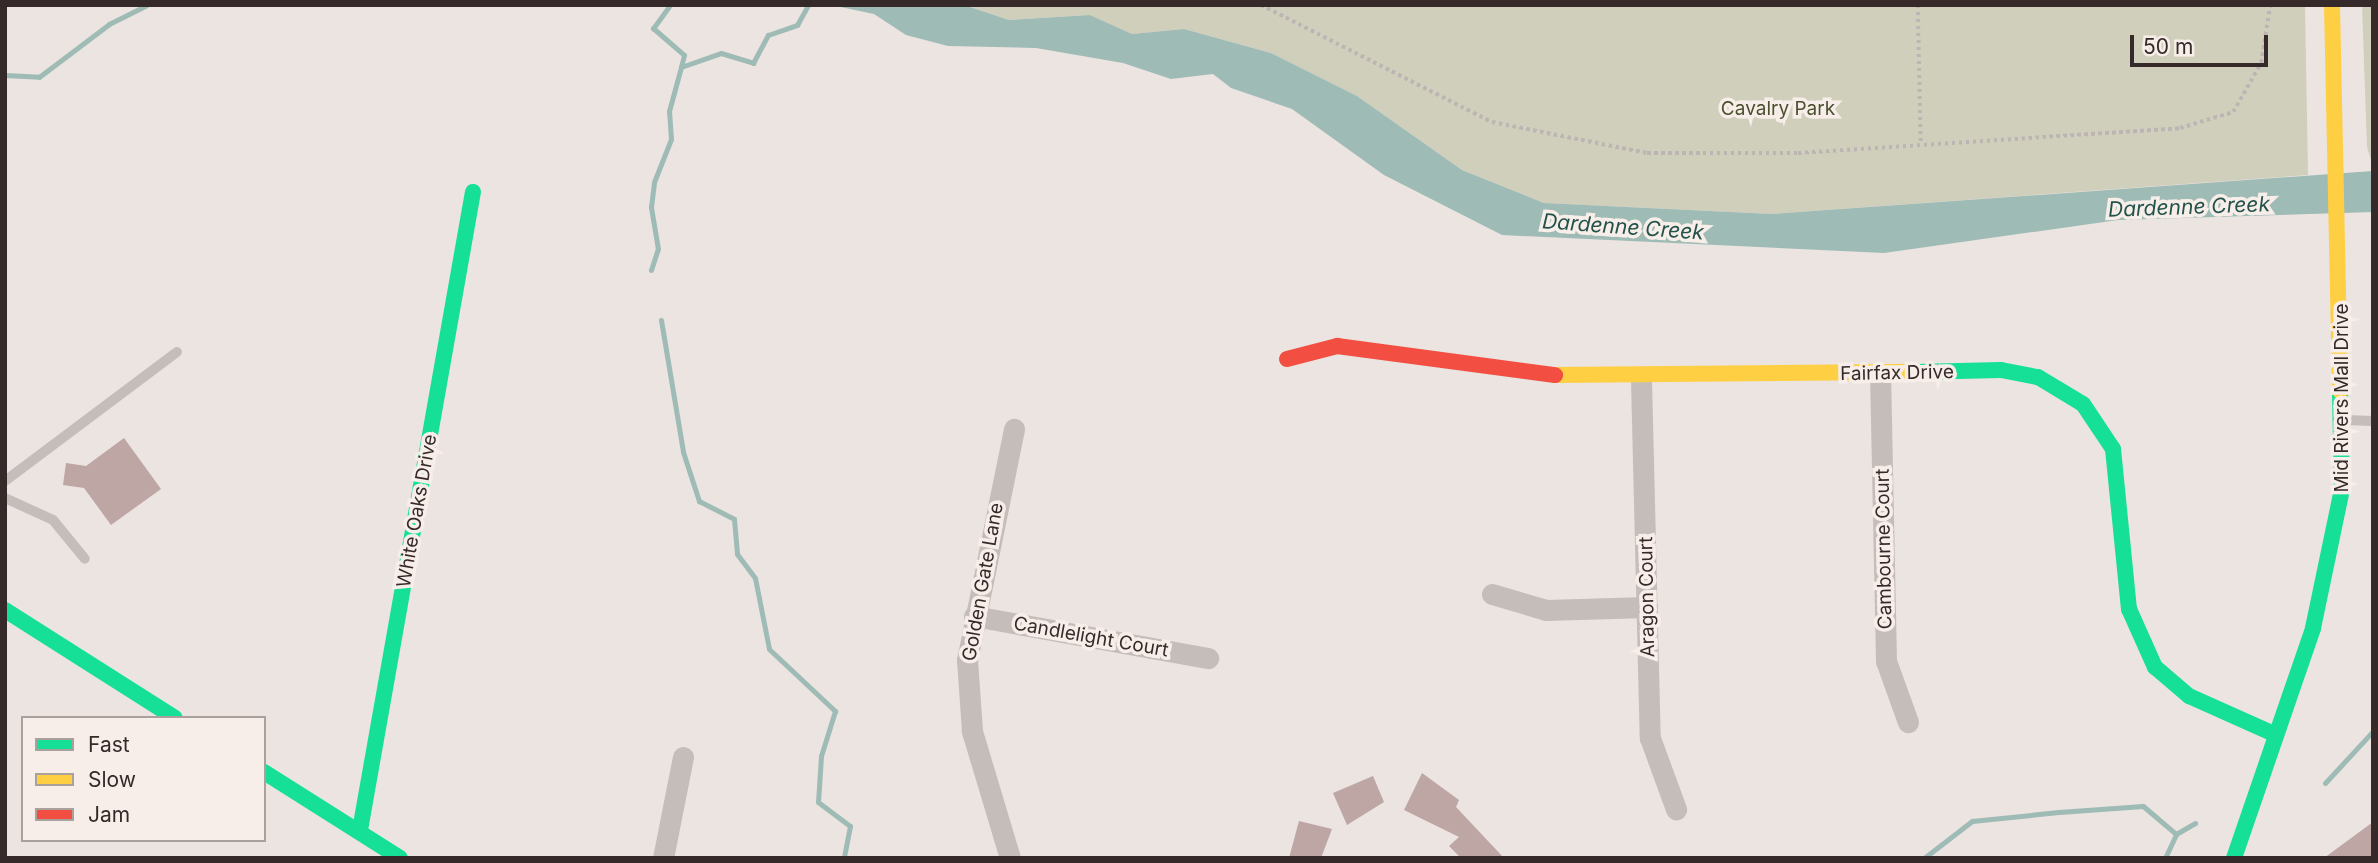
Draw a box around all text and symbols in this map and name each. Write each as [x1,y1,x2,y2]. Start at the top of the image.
scale bar [2133,21,2271,65]
text: 50 m [2143,34,2193,59]
park label: Cavalry Park [1721,98,1835,120]
water label: Dardenne Creek [2108,192,2270,222]
water label: Dardenne Creek [1541,209,1705,245]
street label: Mid Rivers Mall Drive [2331,303,2353,493]
street label: Fairfax Drive [1840,361,1954,385]
street label: White Oaks Drive [392,433,442,589]
street label: Cambourne Court [1871,468,1897,630]
street label: Golden Gate Lane [958,501,1008,663]
street label: Aragon Court [1635,536,1659,658]
street label: Candlelight Court [1012,612,1170,662]
legend [21,716,266,842]
text: Fast [88,732,130,757]
text: Slow [88,767,136,792]
text: Jam [88,802,130,827]

